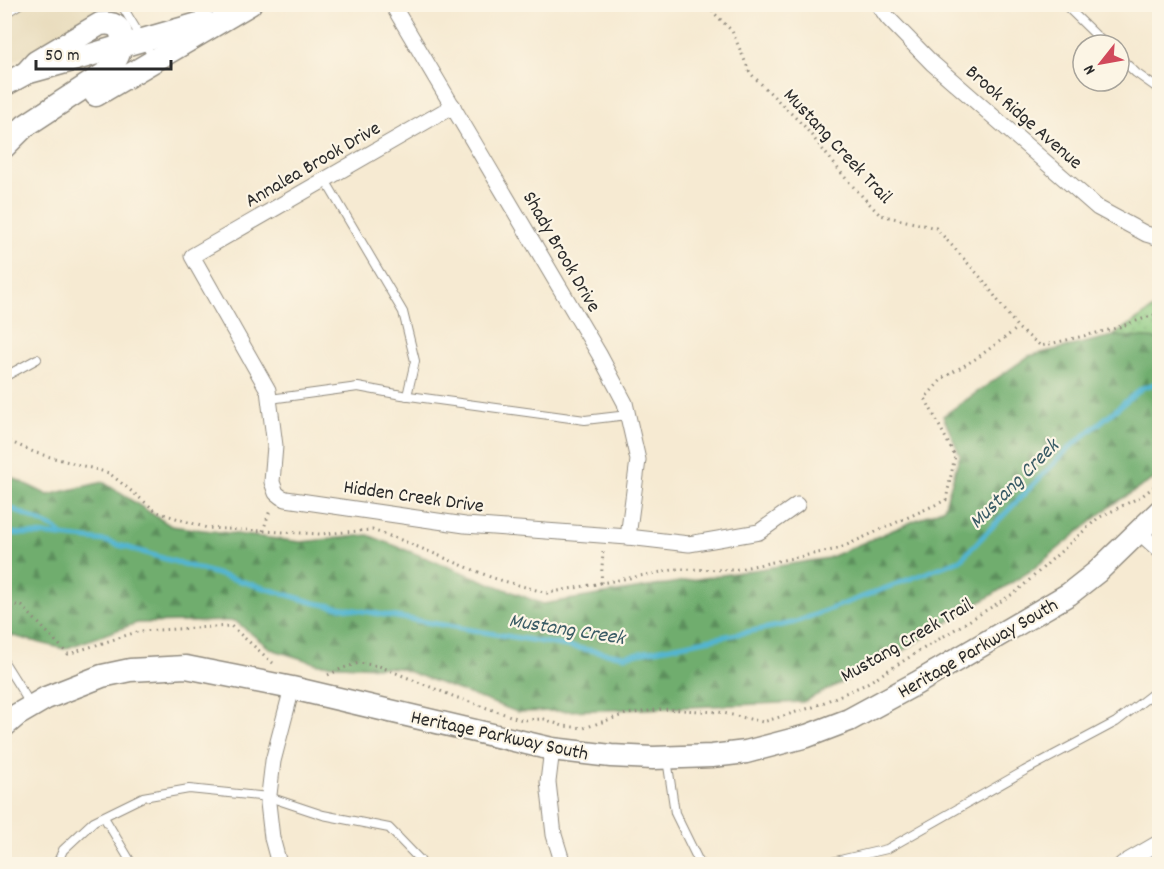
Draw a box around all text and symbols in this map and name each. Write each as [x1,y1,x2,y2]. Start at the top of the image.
scale bar [36,33,171,71]
north arrow [1071,33,1131,93]
text: 50 m [45,44,80,69]
street label: Brook Ridge Avenue [958,59,1088,177]
text: N [1078,60,1102,79]
street label: Mustang Creek Trail [776,83,898,211]
street label: Annalea Brook Drive [241,115,387,216]
street label: Shady Brook Drive [514,187,606,318]
water label: Mustang Creek [963,432,1069,537]
street label: Hidden Creek Drive [342,474,486,522]
street label: Mustang Creek Trail [836,592,979,691]
street label: Heritage Parkway South [893,592,1064,707]
water label: Mustang Creek [507,607,629,655]
street label: Heritage Parkway South [408,704,591,769]

